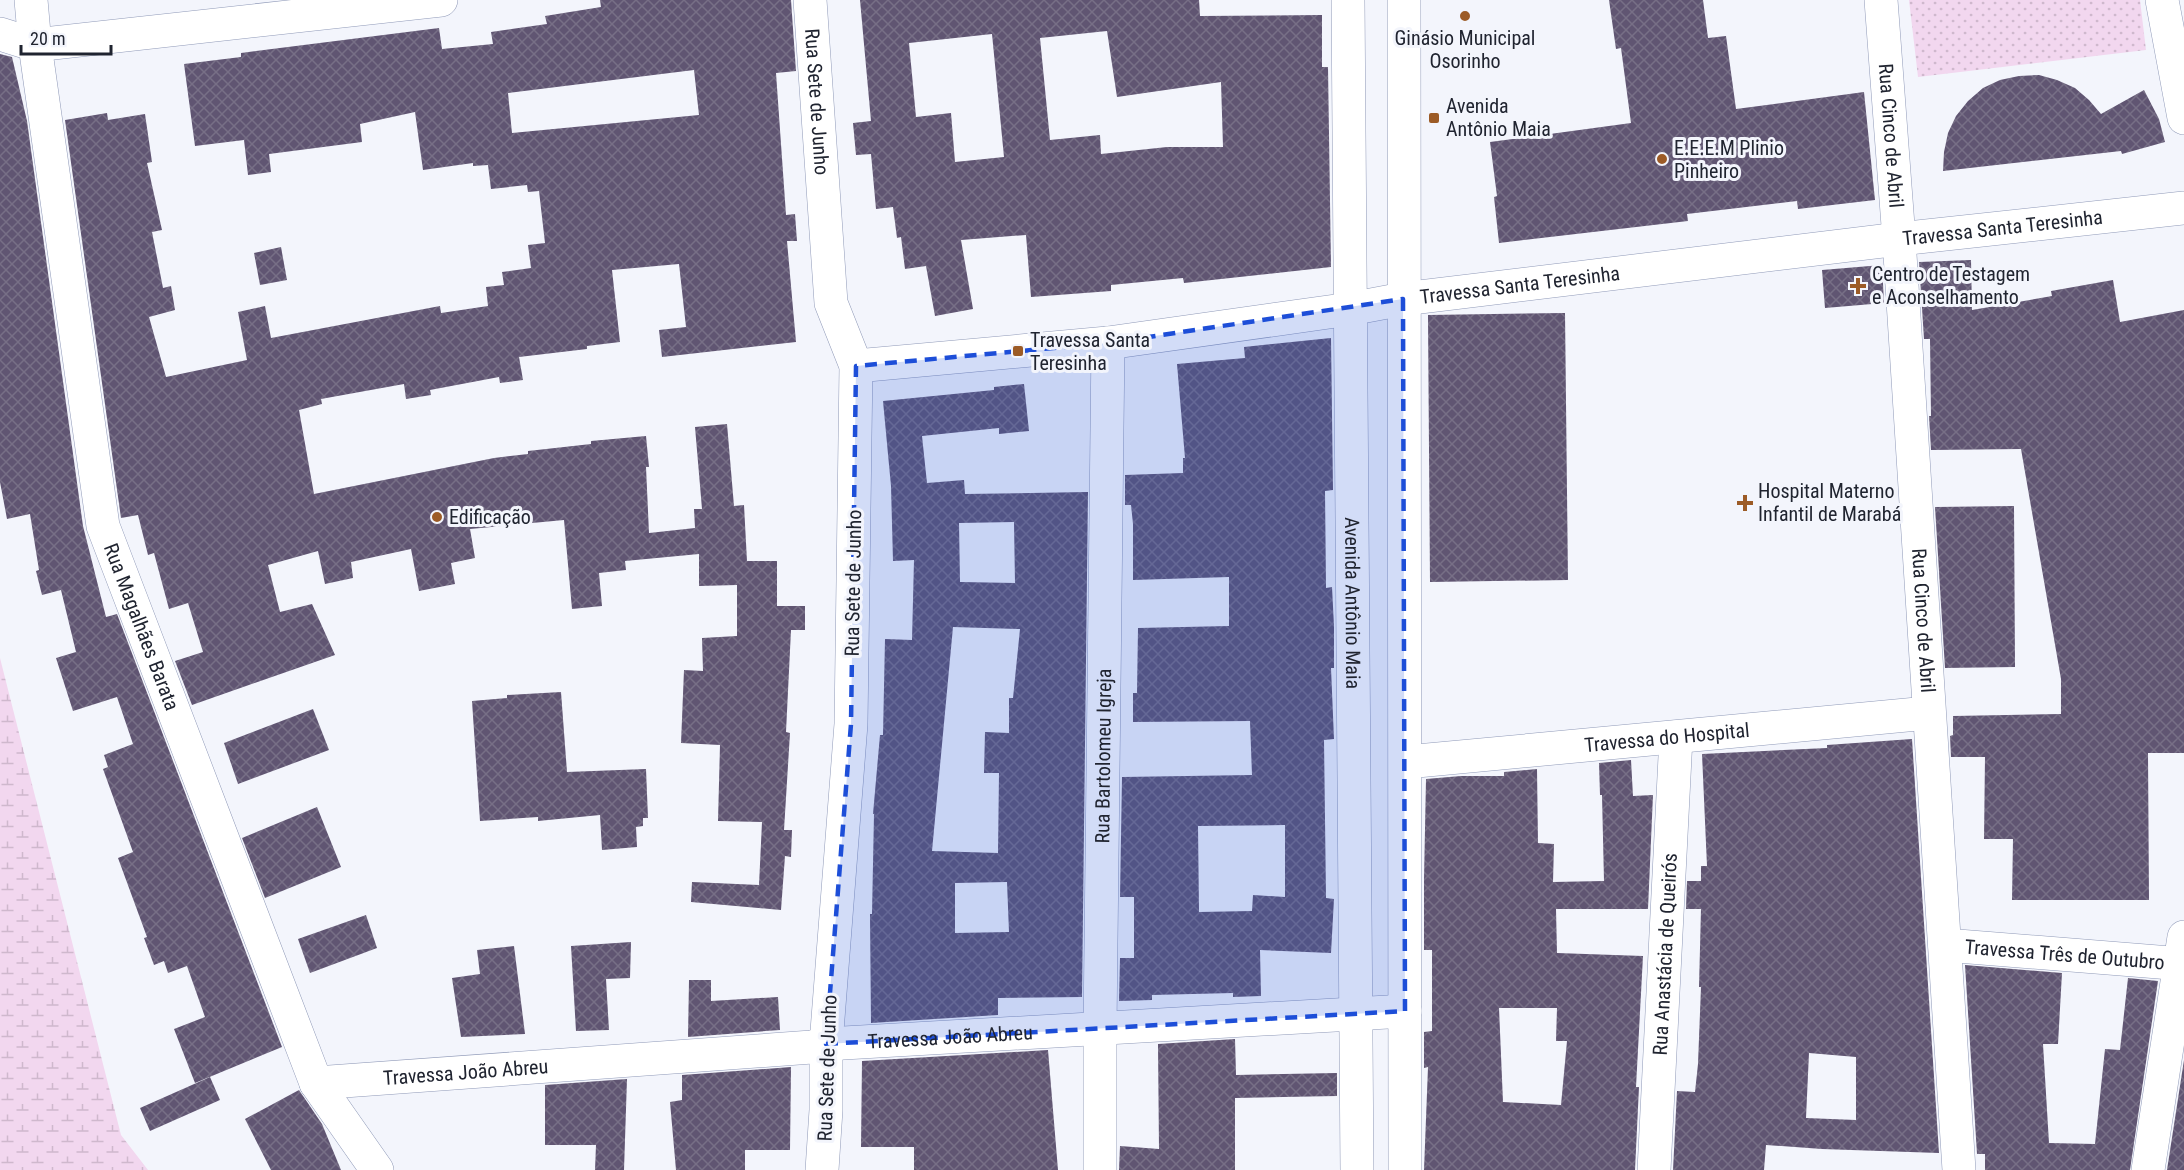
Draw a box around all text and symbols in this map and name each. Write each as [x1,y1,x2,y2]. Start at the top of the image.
marker: Ginásio Municipal Osorinho [1458,9,1472,23]
scale bar [21,18,111,56]
place label: Ginásio Municipal Osorinho [1395,26,1535,73]
text: 20 m [30,28,65,49]
street label: Rua Sete de Junho [800,28,834,176]
street label: Rua Cinco de Abril [1874,63,1909,209]
place label: Avenida Antônio Maia [1446,94,1551,141]
marker: Avenida Antônio Maia [1427,111,1441,125]
place label: E.E.E.M Plinio Pinheiro [1674,136,1784,183]
marker: E.E.E.M Plinio Pinheiro [1655,152,1669,166]
street label: Travessa Santa Teresinha [1901,205,2104,251]
street label: Travessa Santa Teresinha [1418,261,1621,309]
place label: Centro de Testagem e Aconselhamento [1872,262,2030,309]
marker: Centro de Testagem e Aconselhamento [1849,277,1867,295]
place label: Travessa Santa Teresinha [1030,328,1150,375]
marker: Travessa Santa Teresinha [1011,344,1025,358]
place label: Hospital Materno Infantil de Marabá [1758,479,1901,526]
marker: Hospital Materno Infantil de Marabá [1736,494,1754,512]
place label: Edificação [449,505,531,529]
street label: Rua Sete de Junho [840,509,866,657]
marker: Edificação [430,510,444,524]
street label: Avenida Antônio Maia [1340,517,1365,689]
street label: Rua Magalhães Barata [99,540,184,714]
street label: Rua Cinco de Abril [1907,548,1940,693]
street label: Rua Bartolomeu Igreja [1090,668,1116,844]
street label: Travessa do Hospital [1583,718,1751,757]
street label: Rua Anastácia de Queirós [1648,852,1682,1056]
street label: Travessa Três de Outubro [1964,935,2165,974]
street label: Rua Sete de Junho [812,994,842,1142]
street label: Travessa João Abreu [867,1020,1033,1054]
street label: Travessa João Abreu [382,1054,549,1090]

